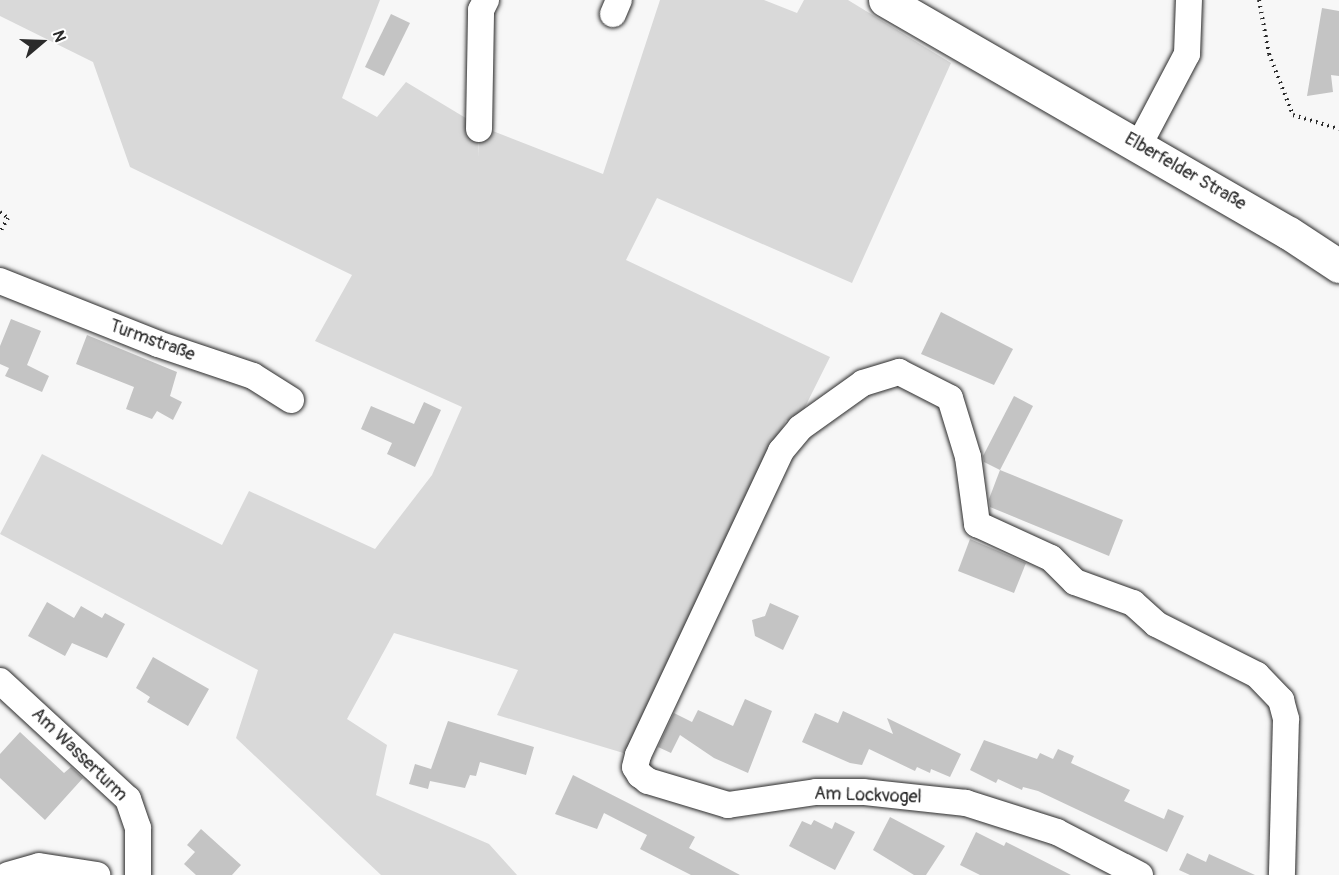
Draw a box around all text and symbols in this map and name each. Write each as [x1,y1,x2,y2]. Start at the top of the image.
north arrow [12,12,72,72]
text: N [48,28,70,45]
street label: Elberfelder Straße [1120,128,1250,216]
street label: Turmstraße [106,316,198,366]
street label: Am Wasserturm [27,704,131,806]
street label: Am Lockvogel [814,783,922,809]

